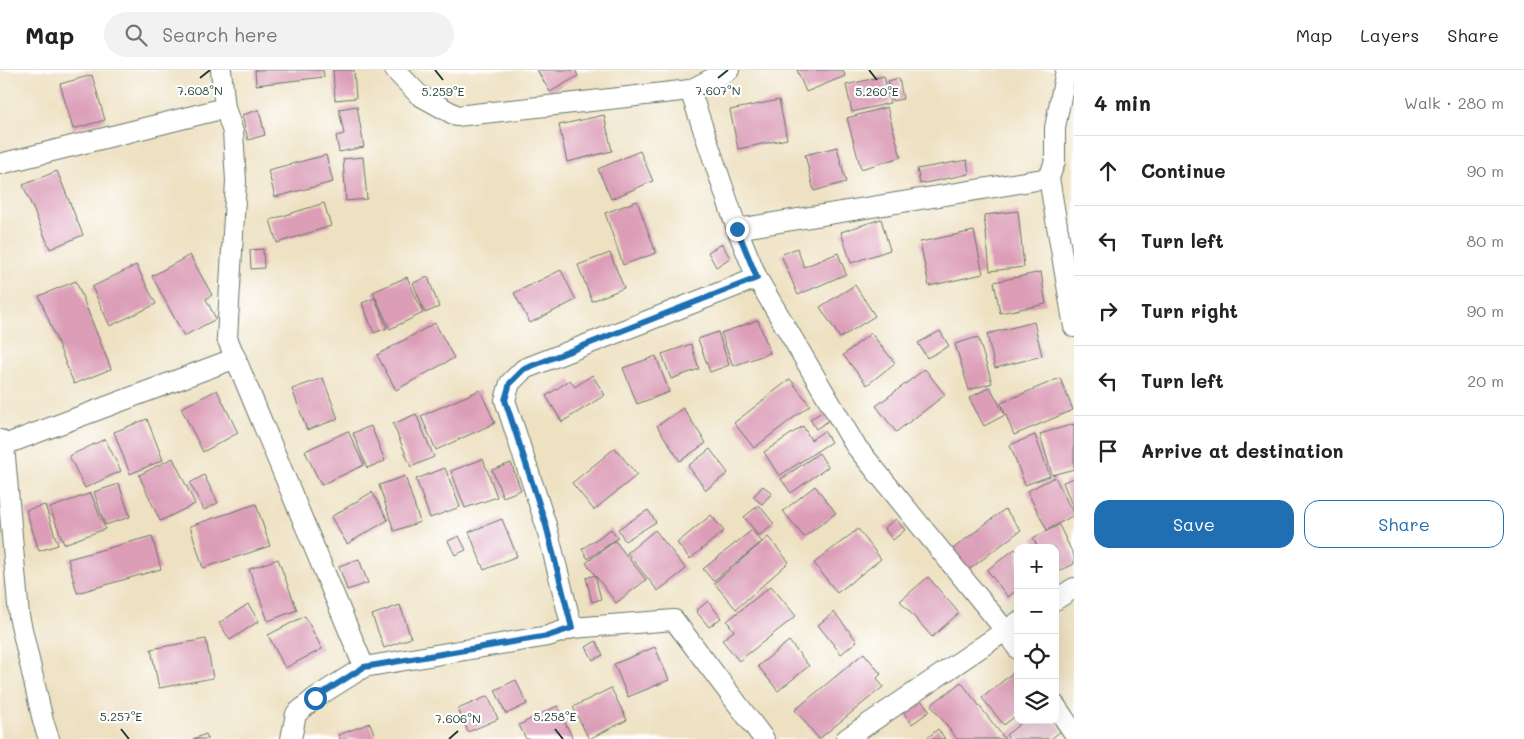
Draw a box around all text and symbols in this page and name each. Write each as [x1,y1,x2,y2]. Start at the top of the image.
search box [104,12,454,57]
text: Map [25,19,74,50]
icon: search [122,21,150,49]
text: Search here [162,22,278,47]
text: Map [1296,23,1332,47]
text: Layers [1360,23,1419,47]
text: Share [1447,23,1499,47]
text: 7.608°N [177,82,223,98]
text: 7.607°N [695,82,741,98]
text: 5.259°E [422,83,465,99]
text: 5.260°E [855,83,899,99]
text: 4 min [1094,89,1151,116]
text: Walk · 280 m [1404,92,1504,113]
icon: ahead [1094,157,1122,185]
text: Continue [1141,158,1226,183]
text: 90 m [1467,160,1504,181]
route end [726,218,749,241]
icon: left [1094,227,1122,255]
text: Turn left [1141,228,1224,253]
text: 80 m [1467,230,1504,251]
icon: right [1094,297,1122,325]
text: Turn right [1141,298,1238,323]
text: 90 m [1467,300,1504,321]
icon: left [1094,367,1122,395]
text: Turn left [1141,368,1224,393]
text: 20 m [1467,370,1504,391]
icon: arrive [1094,437,1122,465]
text: Arrive at destination [1141,438,1344,463]
button: Save [1094,500,1294,548]
button: Share [1304,500,1504,548]
map controls [1014,544,1059,724]
button: + [1014,544,1059,589]
button: − [1014,589,1059,634]
button: locate [1014,634,1059,679]
button: layers [1014,679,1059,724]
route start [304,687,327,710]
text: 5.257°E [100,708,142,724]
text: 5.258°E [534,708,577,724]
text: 7.606°N [435,710,481,726]

